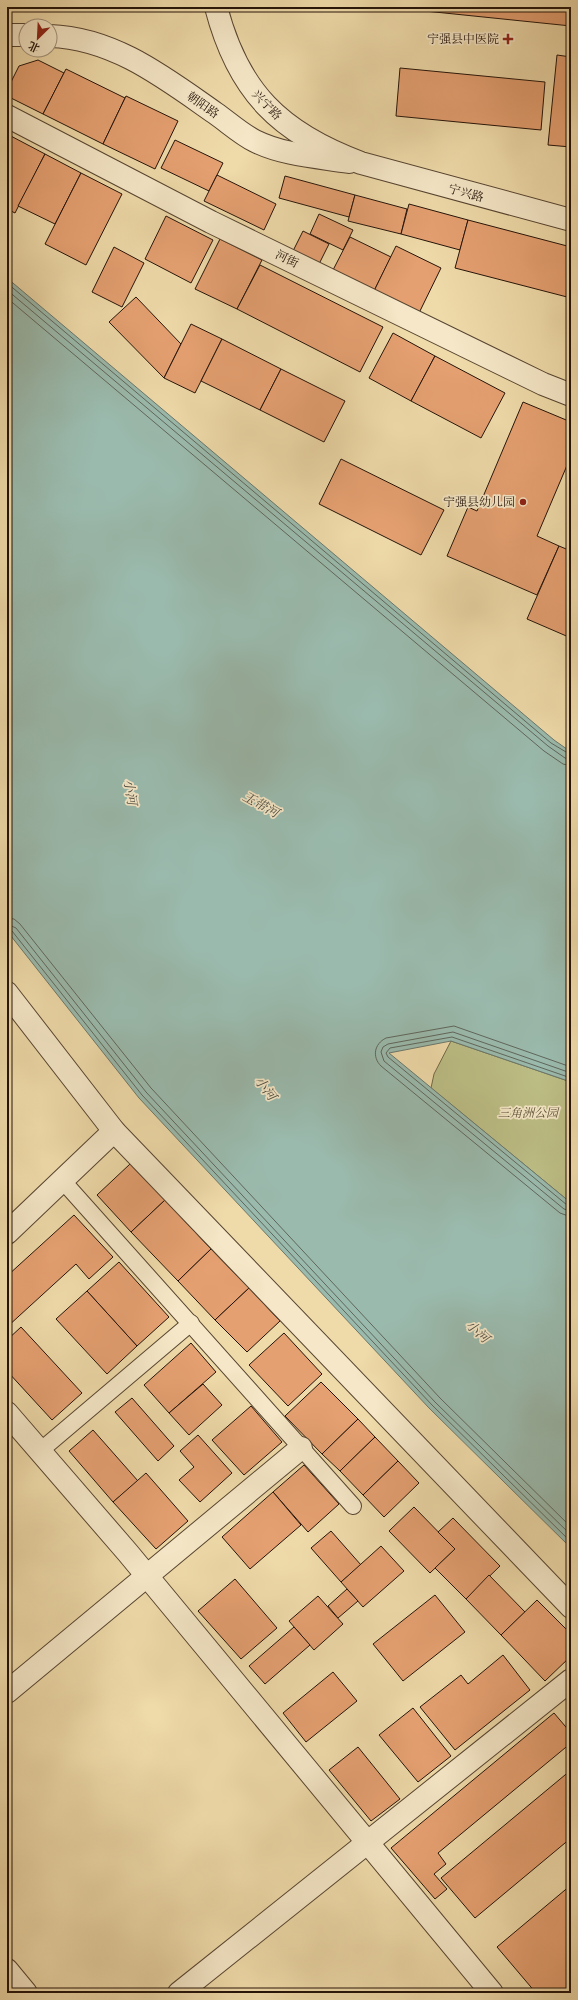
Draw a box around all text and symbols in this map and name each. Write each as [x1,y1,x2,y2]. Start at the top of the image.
north arrow [18,18,58,58]
place label: 宁强县中医院 [427,31,499,46]
marker: 宁强县中医院 [502,33,514,45]
text: 北 [26,39,42,56]
street label: 兴宁路 [249,86,285,123]
street label: 朝阳路 [184,88,222,121]
street label: 宁兴路 [447,180,486,205]
street label: 河街 [273,247,302,271]
place label: 宁强县幼儿园 [443,494,515,509]
marker: 宁强县幼儿园 [518,497,528,507]
water label: 小河 [121,778,141,808]
water label: 玉带河 [240,788,284,821]
water label: 小河 [252,1073,282,1105]
park label: 三角洲公园 [498,1105,560,1120]
water label: 小河 [463,1316,494,1347]

